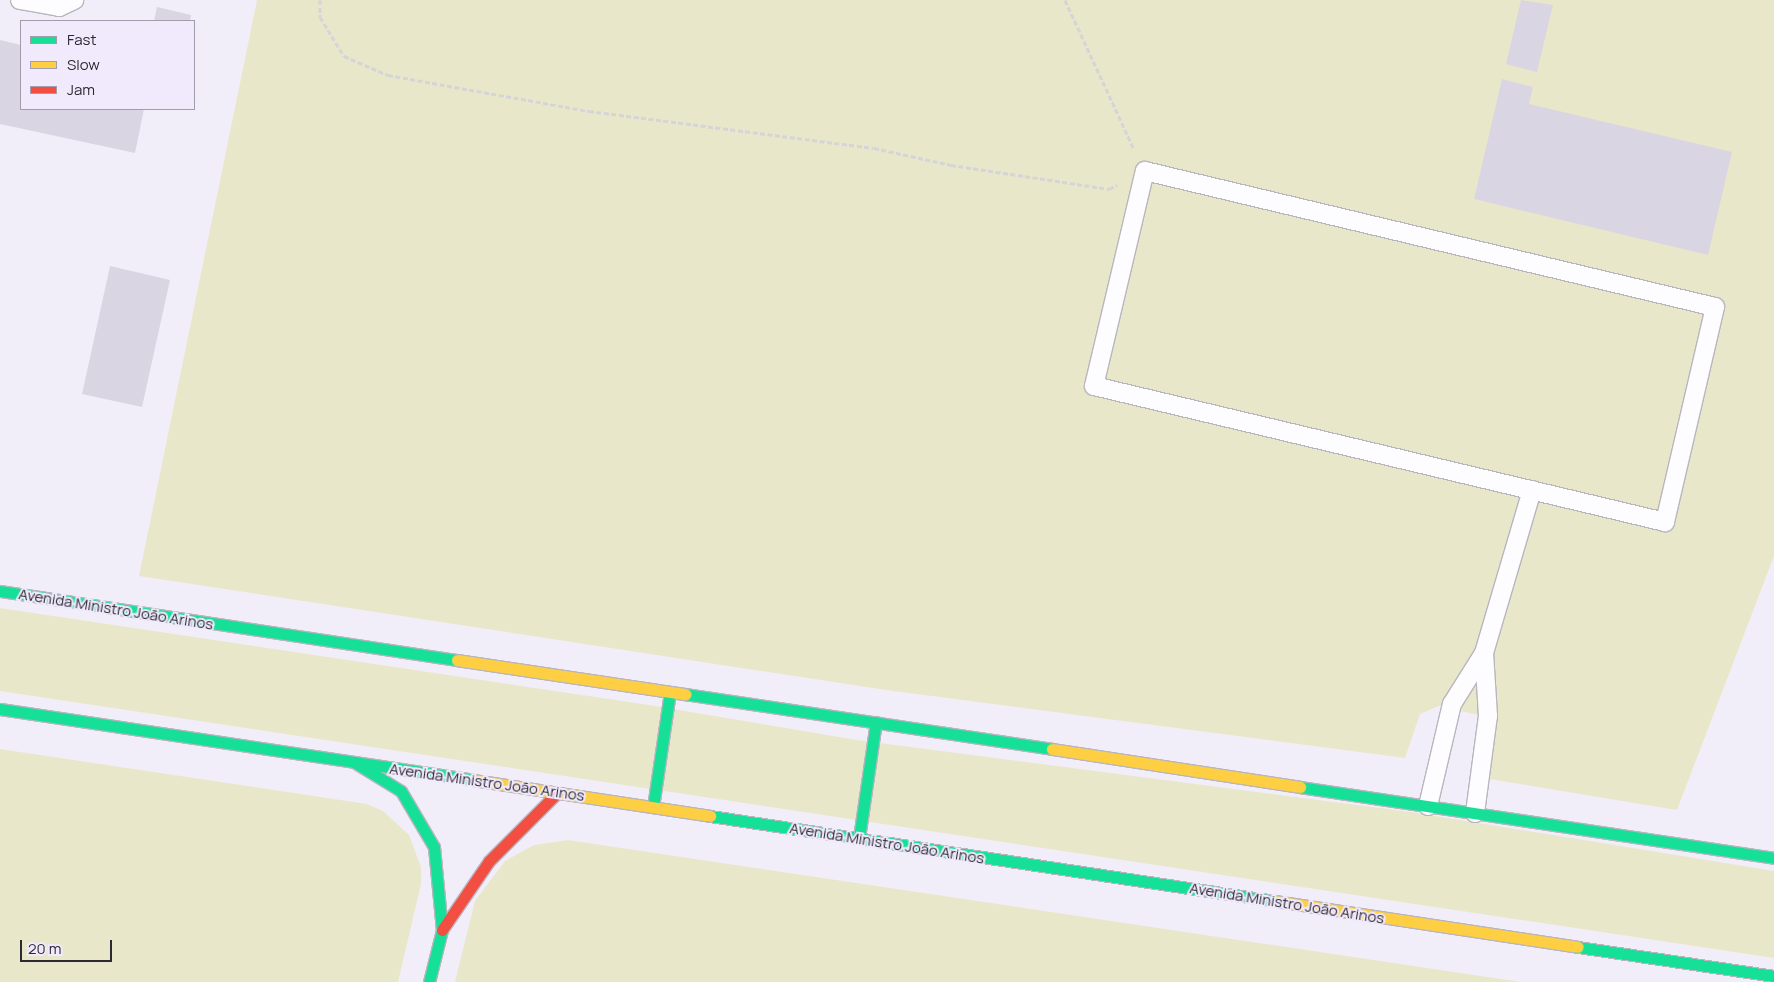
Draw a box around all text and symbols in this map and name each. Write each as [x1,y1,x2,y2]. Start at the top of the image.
legend [20,20,195,110]
text: Fast [67,29,96,50]
text: Slow [67,54,100,75]
text: Jam [67,79,95,100]
street label: Avenida Ministro João Arinos [17,585,215,633]
street label: Avenida Ministro João Arinos [388,759,586,805]
street label: Avenida Ministro João Arinos [788,819,986,867]
street label: Avenida Ministro João Arinos [1188,879,1386,927]
scale bar [22,930,115,962]
text: 20 m [28,938,61,959]

